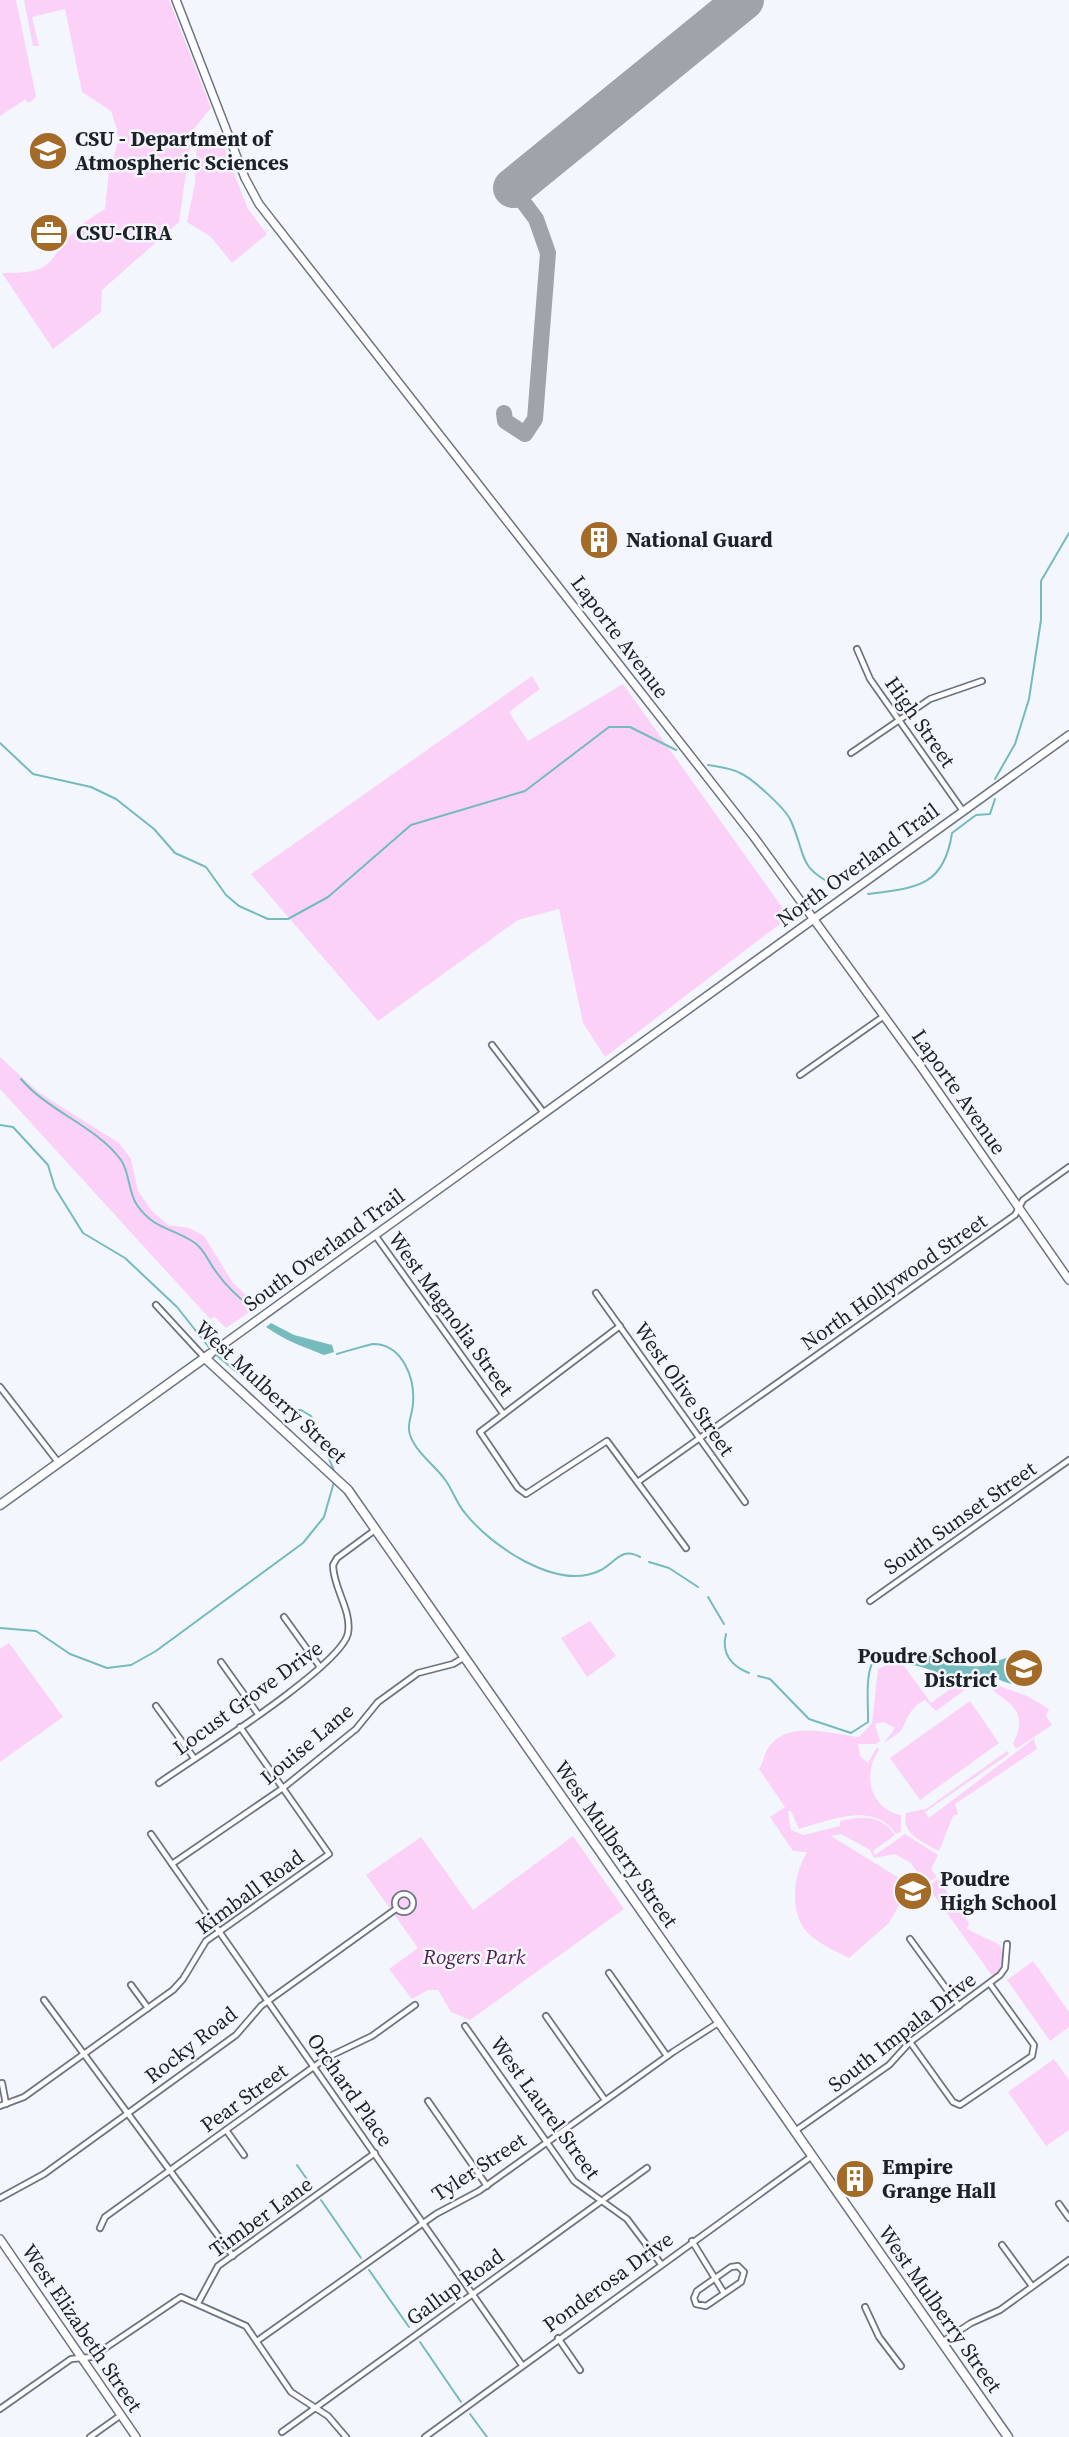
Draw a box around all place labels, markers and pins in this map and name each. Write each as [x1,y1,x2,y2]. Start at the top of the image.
place label: CSU - Department of Atmospheric Sciences [75,124,289,177]
school or university icon: CSU - Department of Atmospheric Sciences [27,130,69,172]
office icon: CSU-CIRA [28,212,70,254]
place label: CSU-CIRA [76,218,172,247]
building icon: National Guard [578,519,620,561]
place label: National Guard [626,525,773,554]
place label: Poudre School District [858,1641,997,1694]
school or university icon: Poudre School District [1003,1647,1045,1689]
place label: Poudre High School [940,1864,1057,1917]
school or university icon: Poudre High School [892,1870,934,1912]
place label: Empire Grange Hall [882,2152,997,2205]
building icon: Empire Grange Hall [834,2158,876,2200]

